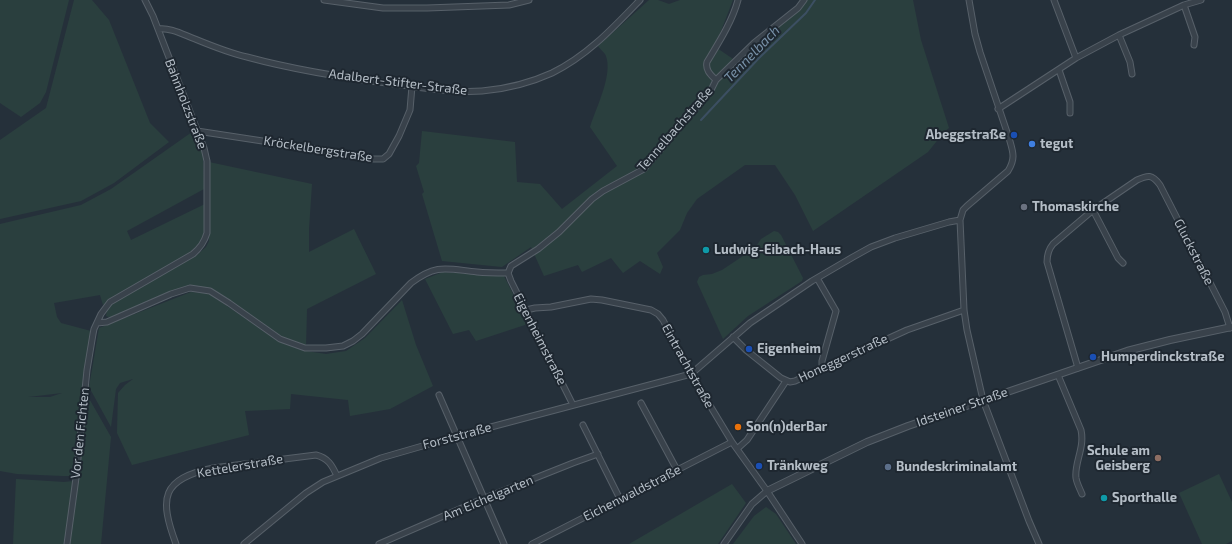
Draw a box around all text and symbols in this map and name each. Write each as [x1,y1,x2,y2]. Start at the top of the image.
water label: Tennelbach [721,22,783,86]
street label: Bahnholzstraße [162,57,210,151]
street label: Adalbert-Stifter-Straße [328,66,468,98]
street label: Tennelbachstraße [634,83,716,175]
place label: Abeggstraße [926,127,1006,143]
marker: Abeggstraße [1009,130,1019,140]
street label: Kröckelbergstraße [262,133,374,165]
place label: tegut [1040,136,1073,152]
marker: tegut [1027,139,1037,149]
place label: Thomaskirche [1032,199,1119,215]
marker: Thomaskirche [1019,202,1029,212]
street label: Gluckstraße [1171,216,1217,288]
place label: Ludwig-Eibach-Haus [714,242,841,258]
marker: Ludwig-Eibach-Haus [701,245,711,255]
street label: Eigenheimstraße [510,290,570,388]
street label: Eintrachtstraße [658,321,718,411]
street label: Honeggerstraße [796,330,890,386]
place label: Eigenheim [757,341,821,357]
marker: Eigenheim [744,344,754,354]
place label: Humperdinckstraße [1101,349,1224,365]
marker: Humperdinckstraße [1088,352,1098,362]
street label: Idsteiner Straße [914,384,1010,430]
street label: Vor den Fichten [67,387,93,479]
street label: Forststraße [421,419,493,453]
place label: Son(n)derBar [746,419,827,435]
marker: Son(n)derBar [733,422,743,432]
place label: Schule am Geisberg [1087,443,1150,474]
street label: Kettelerstraße [196,451,284,481]
marker: Schule am Geisberg [1153,453,1163,463]
place label: Tränkweg [767,458,828,474]
place label: Bundeskriminalamt [896,459,1017,475]
marker: Tränkweg [754,461,764,471]
street label: Eichenwaldstraße [580,462,684,524]
marker: Bundeskriminalamt [883,462,893,472]
street label: Am Eichelgarten [440,472,536,524]
place label: Sporthalle [1112,490,1177,506]
marker: Sporthalle [1099,493,1109,503]

